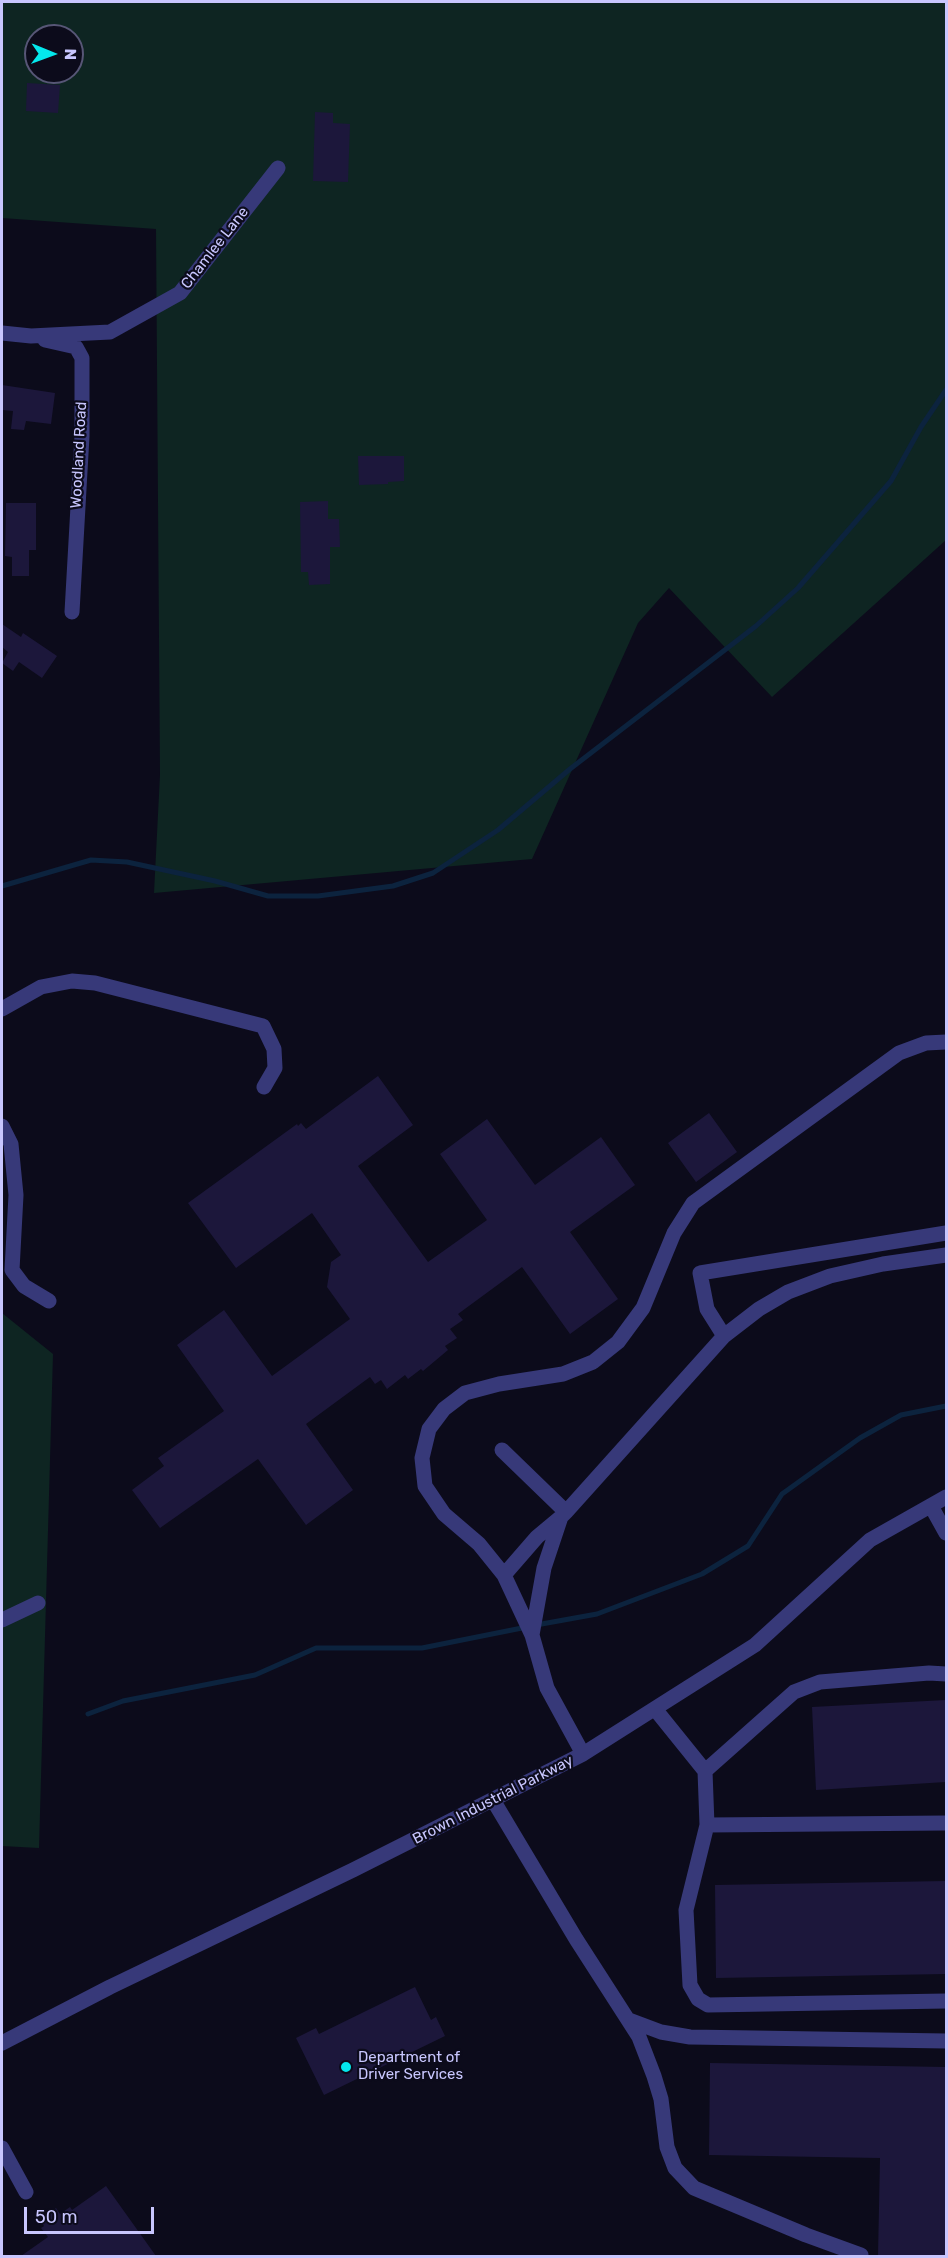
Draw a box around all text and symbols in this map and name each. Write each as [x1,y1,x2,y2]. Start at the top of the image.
north arrow [24,24,84,84]
text: N [61,48,80,60]
street label: Chamlee Lane [177,203,253,293]
street label: Woodland Road [67,401,91,509]
street label: Brown Industrial Parkway [410,1752,576,1848]
place label: Department of Driver Services [358,2049,463,2084]
marker: Department of Driver Services [339,2060,353,2074]
scale bar [27,2195,158,2233]
text: 50 m [35,2206,78,2228]

